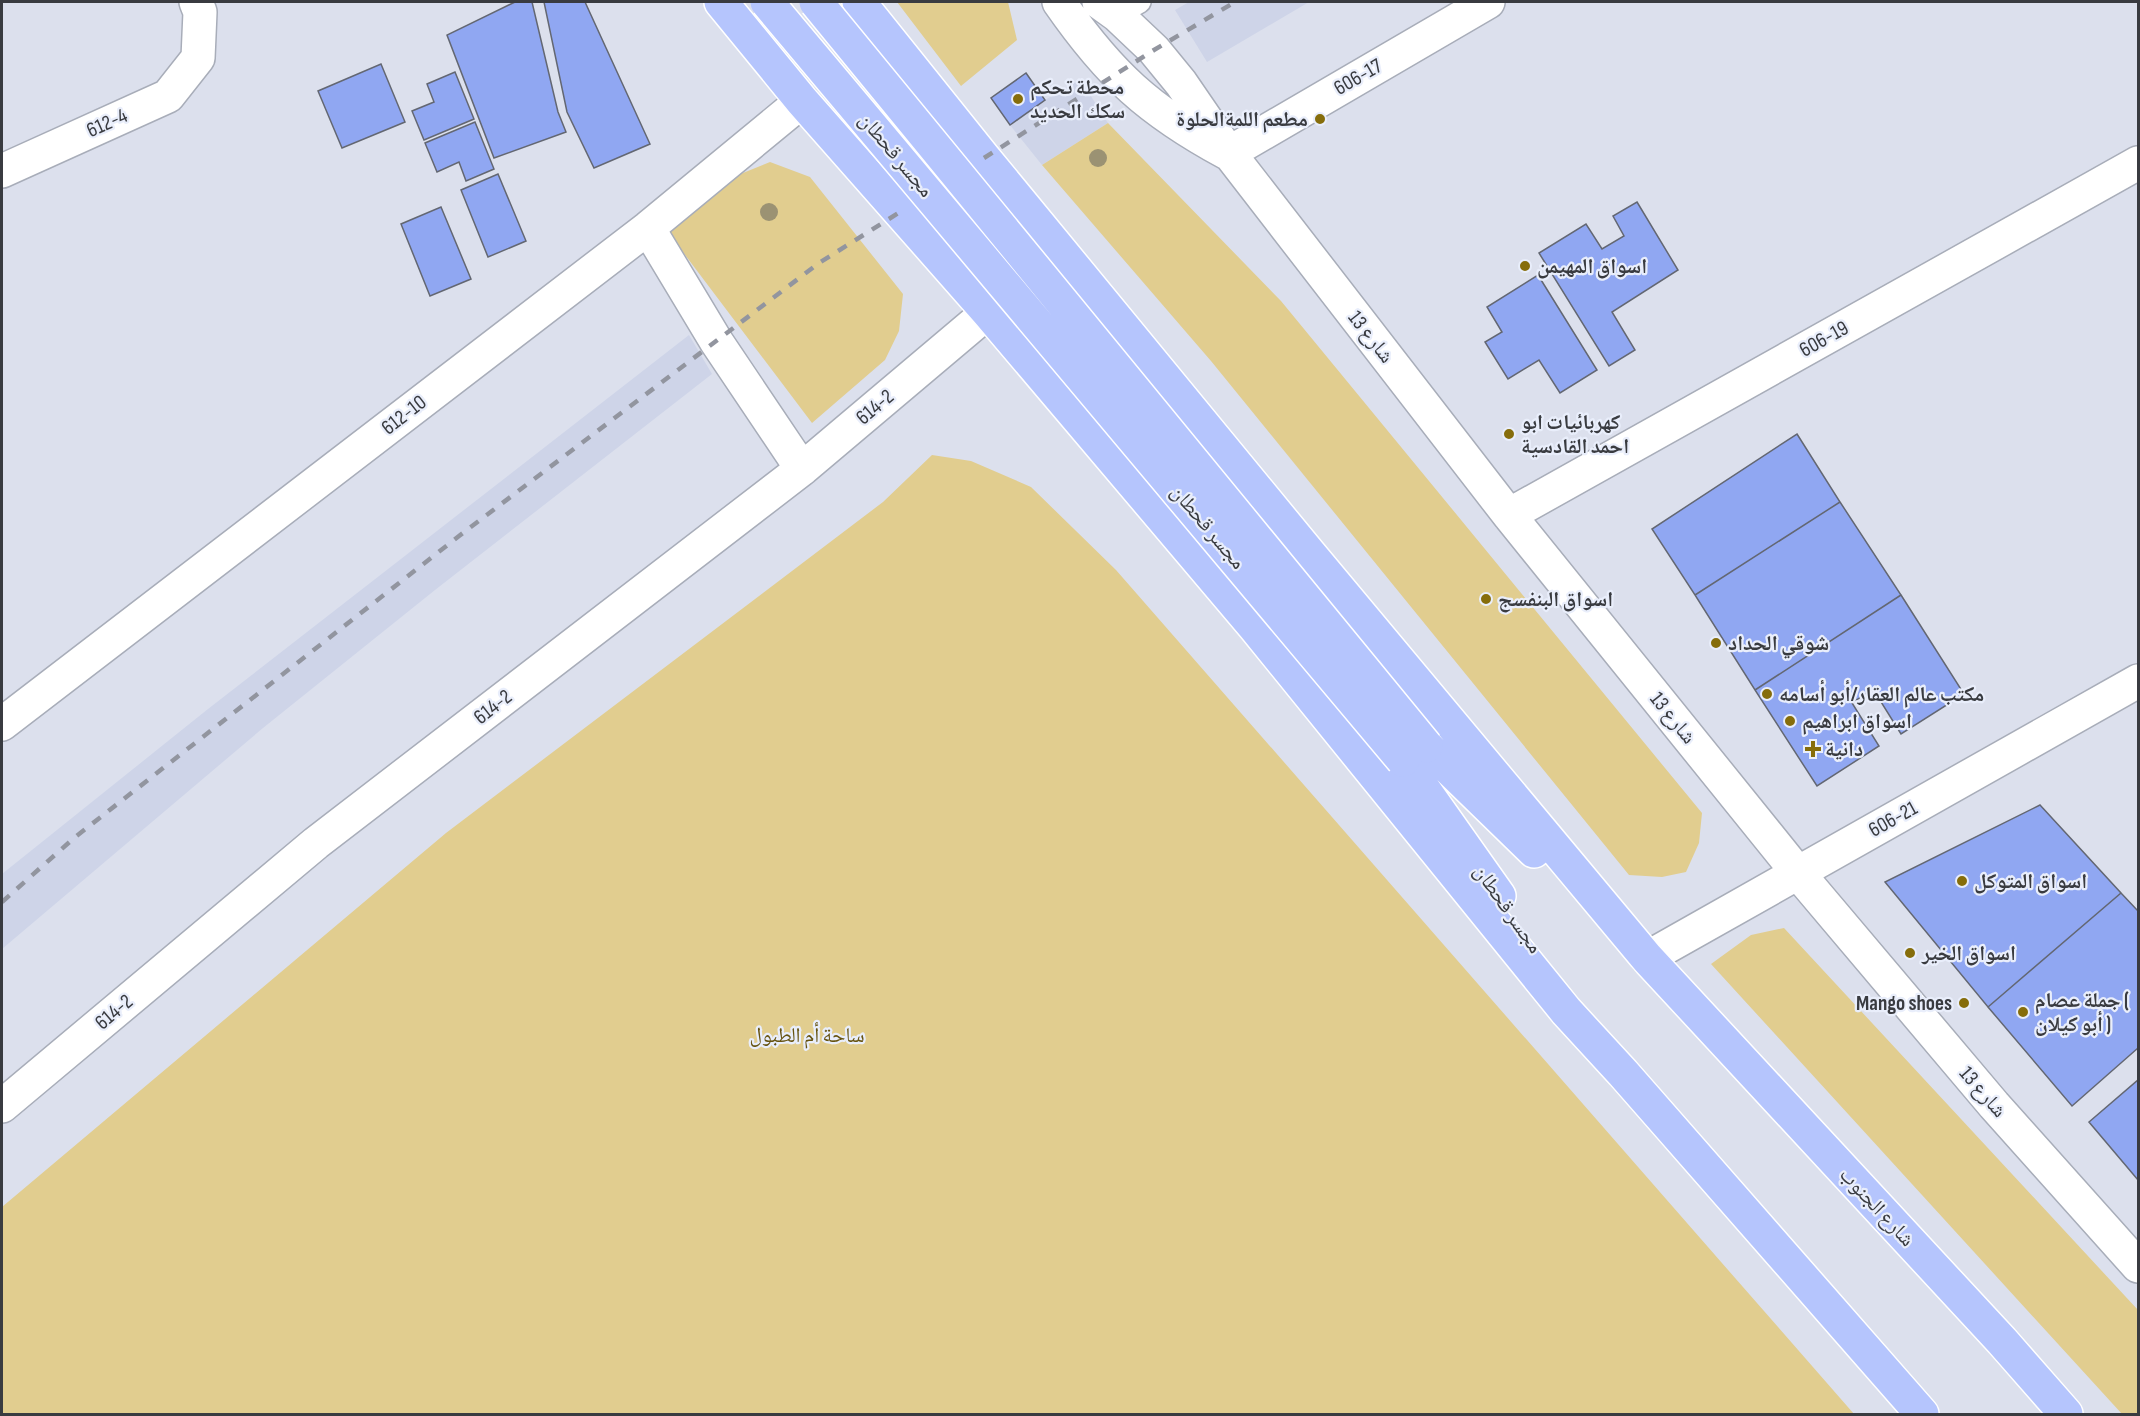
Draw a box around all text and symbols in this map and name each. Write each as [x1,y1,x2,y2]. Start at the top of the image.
street label: 606-17 [1330,53,1387,101]
place label: محطة تحكم سكك الحديد [1030,75,1125,124]
marker: محطة تحكم سكك الحديد [1011,92,1025,106]
street label: 612-4 [83,103,131,143]
place label: مطعم اللمةالحلوة [1176,107,1308,133]
street label: مجسر قحطان [853,108,939,202]
marker: مطعم اللمةالحلوة [1313,112,1327,126]
place label: اسواق المهيمن [1537,254,1647,279]
marker: اسواق المهيمن [1518,259,1532,273]
street label: شارع 13 [1343,306,1399,368]
street label: 606-19 [1795,315,1853,363]
street label: 614-2 [851,384,899,430]
street label: 612-10 [377,390,431,440]
place label: كهربائيات ابو احمد القادسية [1521,410,1629,459]
marker: كهربائيات ابو احمد القادسية [1502,427,1516,441]
street label: مجسر قحطان [1165,480,1251,574]
place label: اسواق البنفسج [1498,587,1613,613]
marker: اسواق البنفسج [1479,592,1493,606]
place label: شوقي الحداد [1728,631,1829,659]
marker: شوقي الحداد [1709,636,1723,650]
place label: مكتب عالم العقار/أبو أسامه [1779,679,1984,708]
street label: 614-2 [469,684,517,730]
street label: شارع 13 [1645,687,1701,749]
marker: مكتب عالم العقار/أبو أسامه [1760,687,1774,701]
place label: اسواق ابراهيم [1802,709,1912,735]
marker: اسواق ابراهيم [1783,714,1797,728]
place label: دانية [1825,737,1863,762]
marker: دانية [1806,742,1820,756]
street label: 606-21 [1864,795,1922,842]
street label: مجسر قحطان [1468,860,1548,958]
place label: اسواق المتوكل [1974,869,2087,894]
marker: اسواق المتوكل [1955,874,1969,888]
place label: اسواق الخير [1921,941,2016,966]
marker: اسواق الخير [1903,946,1917,960]
place label: جملة عصام ( أبو كيلان ) [2035,988,2129,1037]
street label: 614-2 [90,989,138,1035]
place label: Mango shoes [1856,991,1952,1016]
marker: Mango shoes [1957,996,1971,1010]
marker: جملة عصام ( أبو كيلان ) [2016,1005,2030,1019]
park label: ساحة أم الطبول [749,1022,865,1049]
street label: شارع 13 [1954,1061,2012,1123]
street label: شارع الجنوب [1834,1162,1920,1252]

